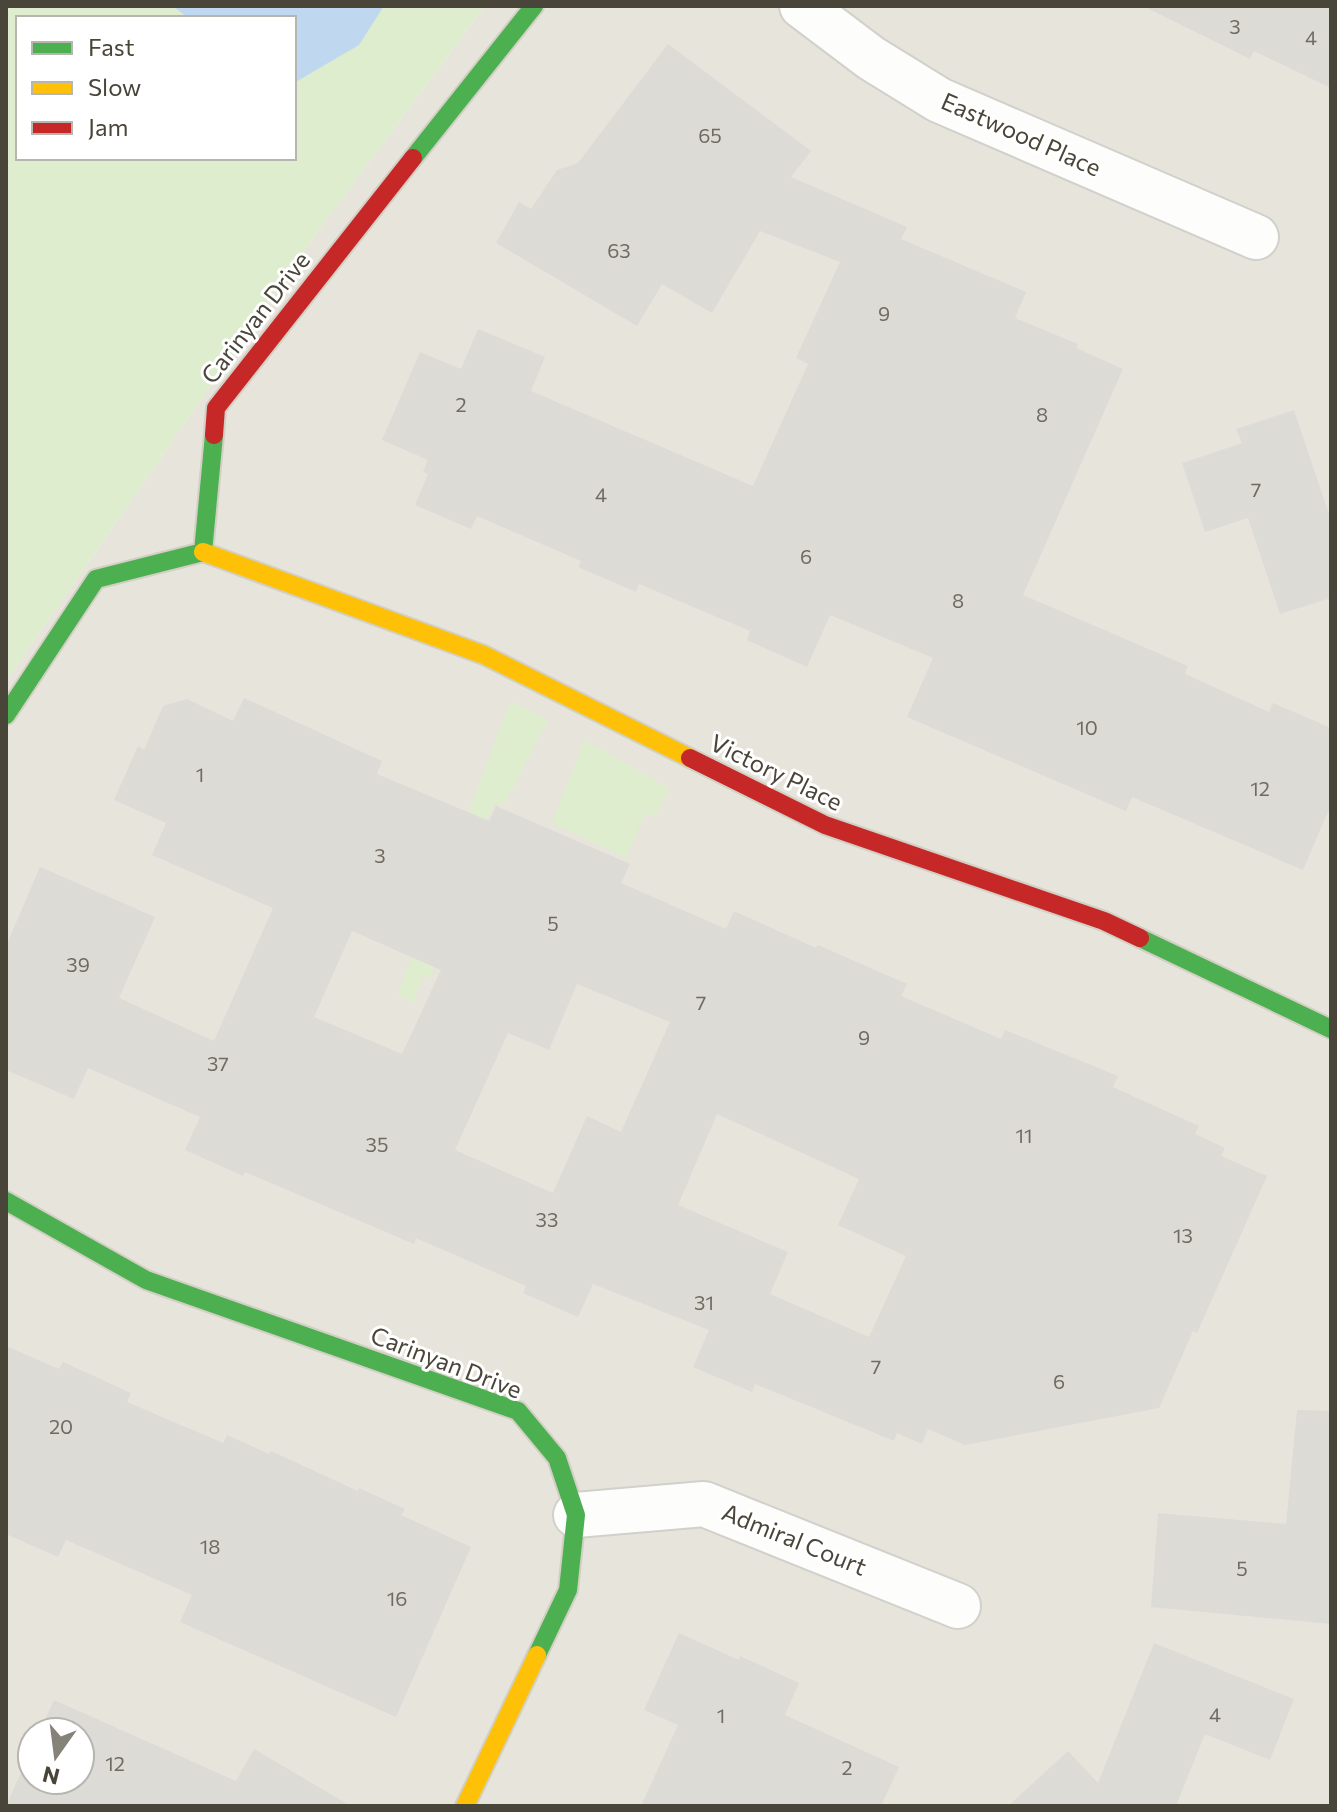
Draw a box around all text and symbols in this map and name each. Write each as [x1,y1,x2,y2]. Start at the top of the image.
house number: 3 [1229,14,1241,38]
legend [16,16,296,160]
house number: 4 [1305,25,1317,49]
text: Fast [88,32,135,61]
text: Slow [88,72,141,101]
street label: Eastwood Place [937,85,1106,182]
text: Jam [88,112,128,141]
house number: 65 [698,123,722,147]
house number: 63 [607,238,631,262]
street label: Carinyan Drive [194,245,315,389]
house number: 9 [878,301,890,325]
house number: 2 [455,392,467,416]
house number: 8 [1036,402,1048,426]
house number: 7 [1251,477,1261,501]
house number: 4 [595,482,607,506]
house number: 6 [800,544,812,568]
house number: 8 [952,588,964,612]
house number: 10 [1076,715,1098,739]
street label: Victory Place [706,727,847,816]
house number: 1 [196,762,204,786]
house number: 12 [1250,776,1270,800]
house number: 3 [374,843,386,867]
house number: 5 [547,911,559,935]
house number: 39 [66,952,90,976]
house number: 7 [696,990,706,1014]
house number: 9 [858,1025,870,1049]
house number: 37 [207,1051,229,1075]
house number: 11 [1015,1123,1033,1147]
house number: 35 [366,1132,388,1156]
house number: 33 [536,1207,558,1231]
house number: 13 [1173,1223,1193,1247]
house number: 31 [694,1290,714,1314]
street label: Carinyan Drive [367,1320,526,1404]
house number: 7 [871,1354,881,1378]
house number: 6 [1053,1369,1065,1393]
house number: 20 [49,1414,73,1438]
street label: Admiral Court [718,1496,871,1581]
house number: 18 [200,1534,220,1558]
house number: 5 [1236,1556,1248,1580]
house number: 16 [387,1586,407,1610]
house number: 4 [1209,1702,1221,1726]
house number: 1 [717,1703,725,1727]
north arrow [16,1716,96,1796]
house number: 12 [105,1751,125,1775]
house number: 2 [841,1755,853,1779]
text: N [40,1761,62,1791]

